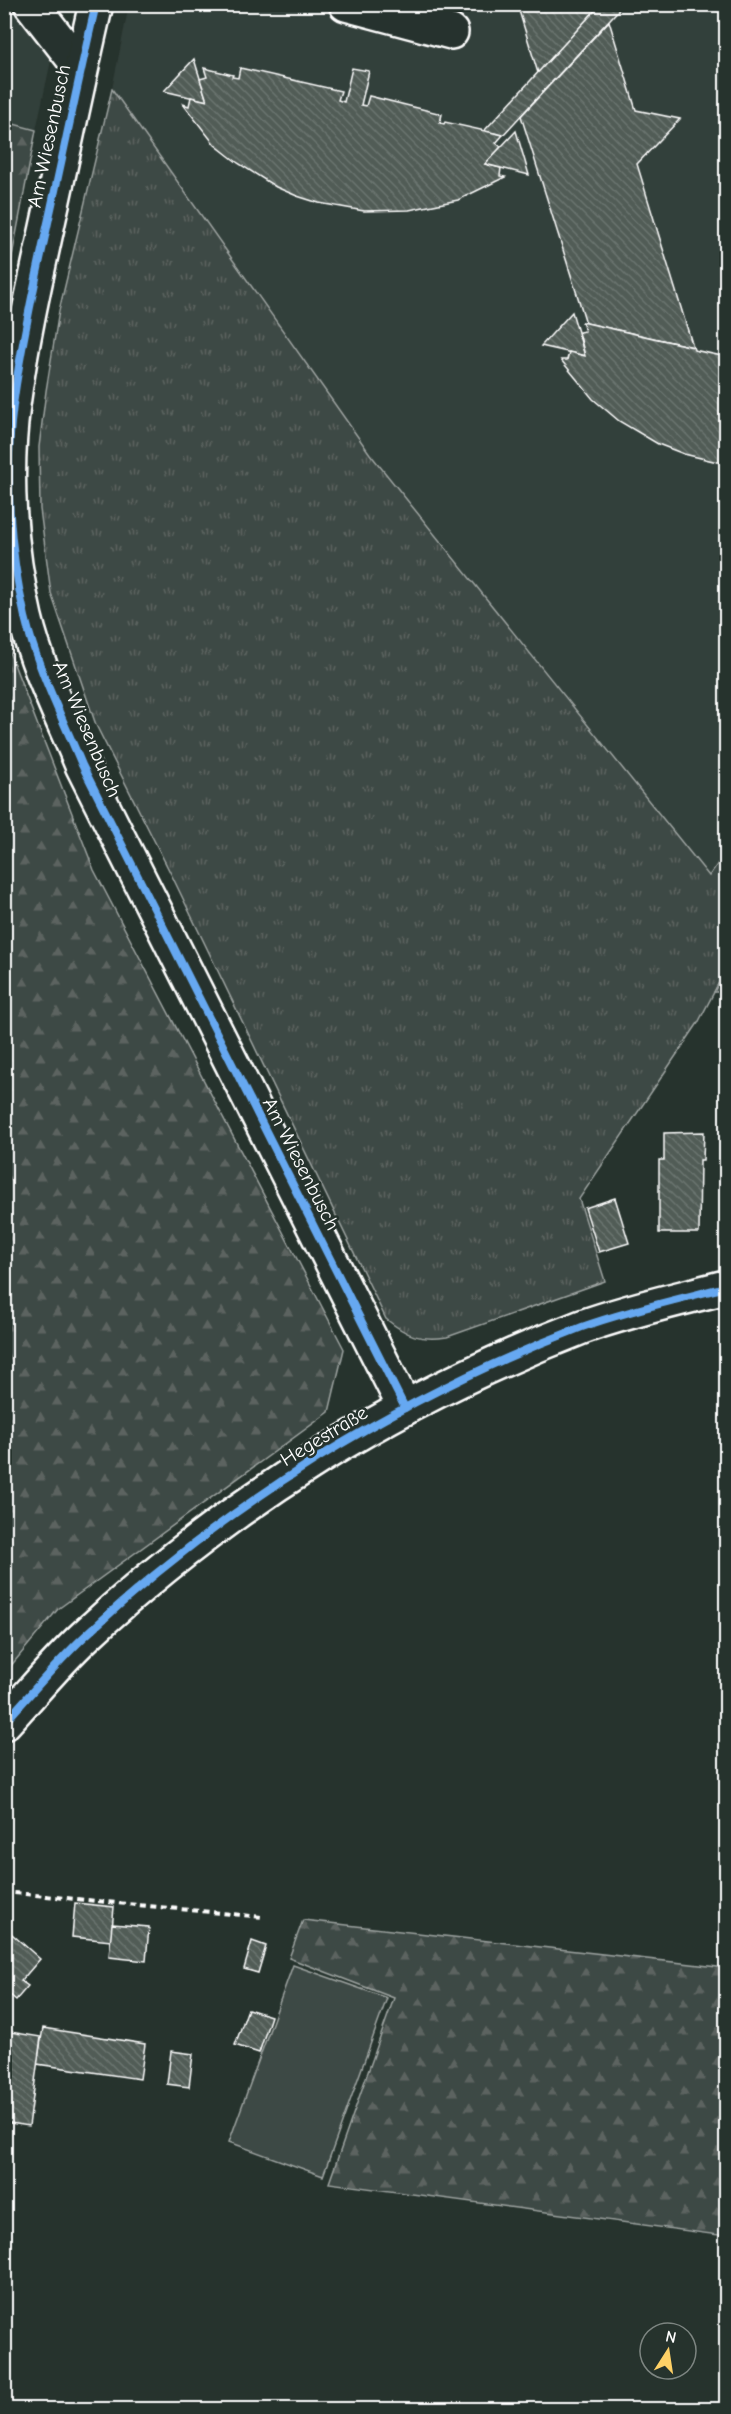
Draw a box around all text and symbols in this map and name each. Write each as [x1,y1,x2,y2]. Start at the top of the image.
street label: Am Wiesenbusch [23,62,75,210]
street label: Am Wiesenbusch [48,657,126,801]
street label: Am Wiesenbusch [258,1094,344,1234]
street label: Hegestraße [276,1401,372,1471]
north arrow [638,2321,698,2381]
text: N [664,2327,678,2347]

